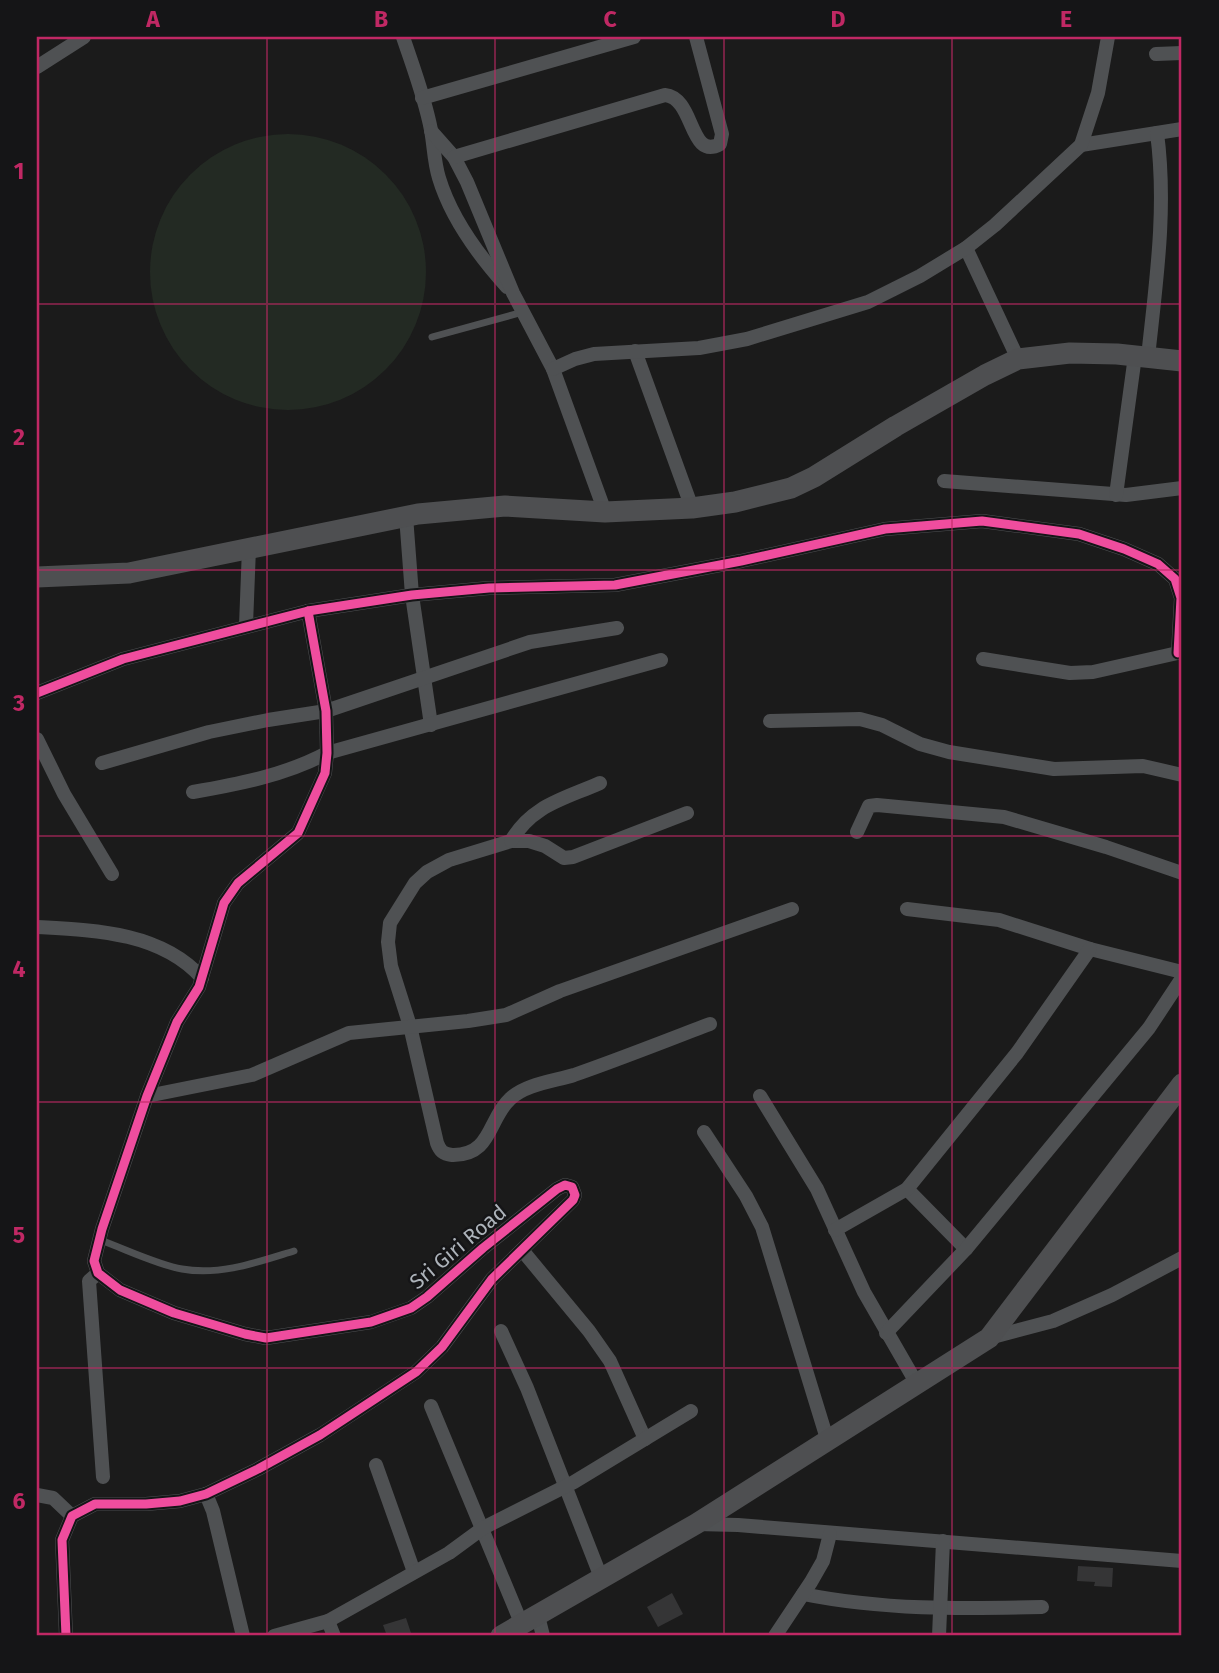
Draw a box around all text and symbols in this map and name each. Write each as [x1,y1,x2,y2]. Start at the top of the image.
text: A [145,5,160,33]
text: B [374,5,388,33]
text: C [603,5,617,33]
text: D [831,5,846,33]
text: E [1060,5,1072,33]
text: 1 [14,157,24,185]
text: 2 [13,423,25,451]
text: 3 [12,689,25,717]
text: 4 [13,955,26,983]
street label: Sri Giri Road [404,1199,512,1295]
text: 5 [13,1221,25,1249]
text: 6 [13,1487,26,1515]

